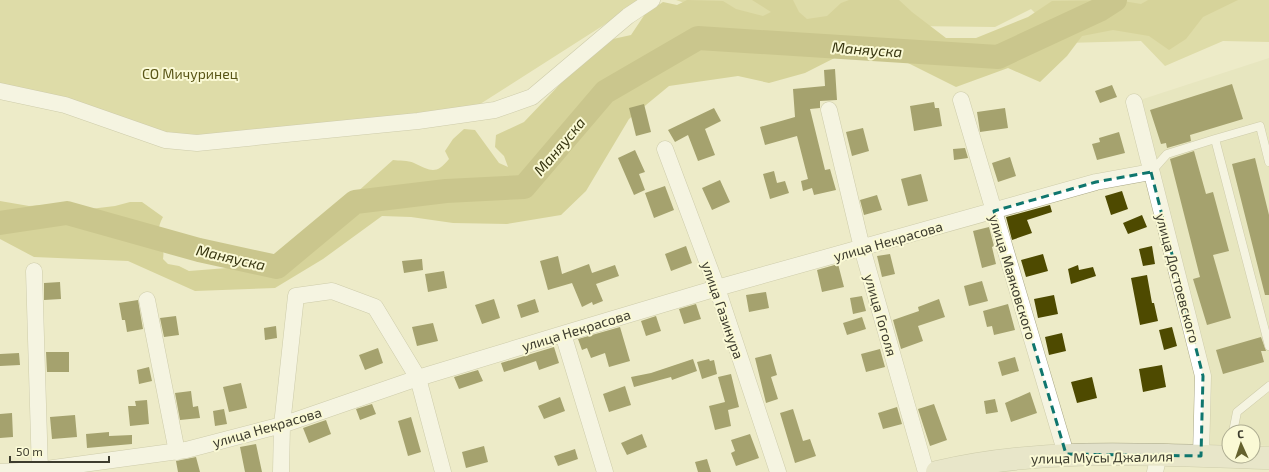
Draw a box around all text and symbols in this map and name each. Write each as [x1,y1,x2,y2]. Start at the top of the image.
water label: Маняуска [831,38,903,60]
park label: СО Мичуринец [142,65,238,82]
water label: Маняуска [529,113,589,179]
street label: улица Достоевского [1153,211,1203,345]
street label: улица Маяковского [986,213,1040,341]
street label: улица Некрасова [831,217,945,265]
water label: Маняуска [195,240,267,274]
street label: улица Газинура [698,259,748,361]
street label: улица Гоголя [861,272,901,358]
street label: улица Некрасова [520,305,632,355]
street label: улица Некрасова [210,403,324,451]
north arrow [1221,424,1261,464]
text: С [1237,427,1245,440]
scale bar [10,438,109,464]
text: 50 m [16,444,43,458]
street label: улица Мусы Джалиля [1031,447,1173,467]

